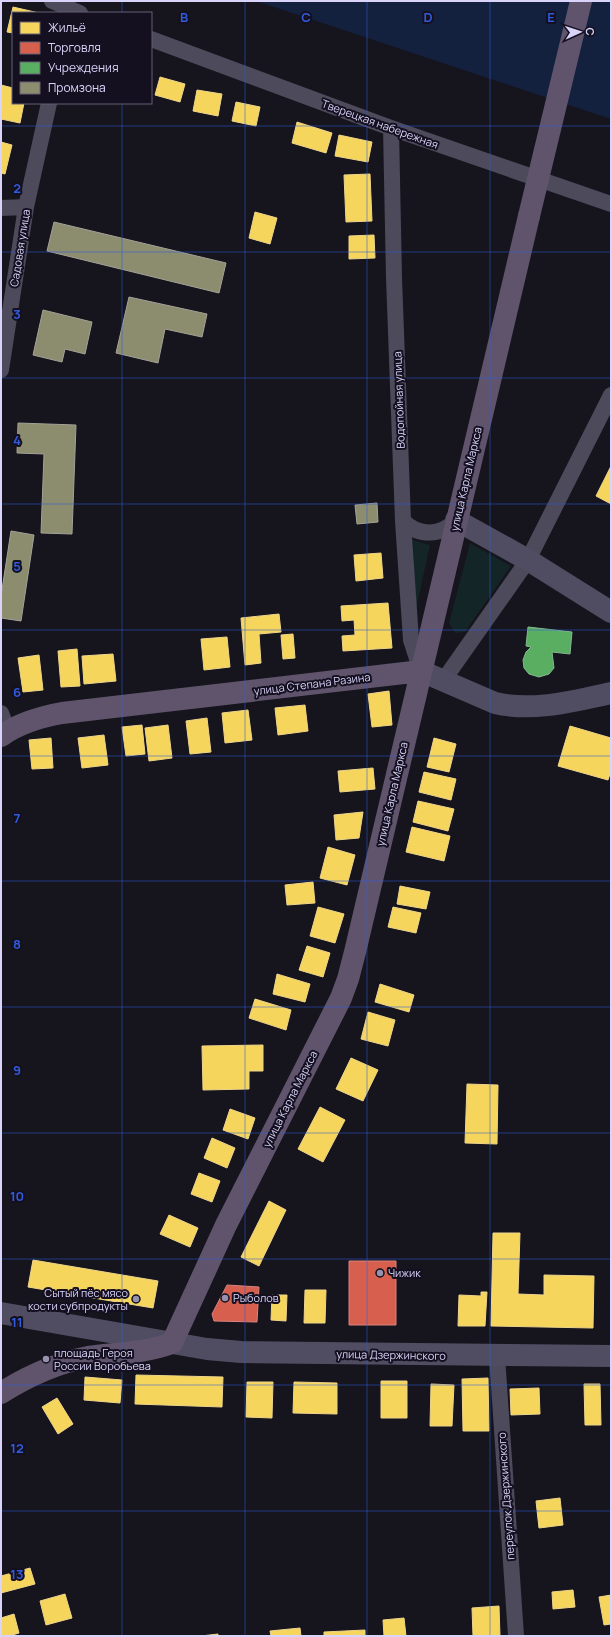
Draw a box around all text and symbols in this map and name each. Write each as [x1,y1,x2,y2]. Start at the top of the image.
text: B [180,8,188,26]
text: C [301,8,311,26]
text: D [423,8,433,26]
text: E [547,8,555,26]
legend [12,12,152,104]
north arrow [560,12,600,52]
text: Жильё [48,19,86,36]
text: С [583,27,598,36]
text: Торговля [48,39,101,56]
text: Учреждения [48,59,119,76]
text: Промзона [48,79,106,96]
street label: Тверецкая набережная [320,95,441,152]
text: 2 [13,179,21,197]
street label: Садовая улица [6,208,33,288]
text: 3 [13,305,21,323]
street label: Водопойная улица [389,351,408,449]
street label: улица Карла Маркса [446,425,485,532]
text: 4 [13,431,21,449]
text: 5 [13,557,21,575]
street label: улица Степана Разина [253,669,371,698]
text: 6 [13,683,21,701]
street label: улица Карла Маркса [372,740,411,847]
text: 7 [14,809,21,827]
text: 8 [13,935,21,953]
street label: улица Карла Маркса [259,1048,320,1150]
text: 9 [13,1061,21,1079]
text: 10 [10,1187,24,1205]
place label: Чижик [388,1265,421,1280]
marker: Чижик [375,1268,385,1278]
place label: Сытый пёс мясо кости субпродукты [28,1285,128,1313]
place label: Рыболов [233,1290,279,1305]
marker: Рыболов [220,1293,230,1303]
marker: Сытый пёс мясо кости субпродукты [131,1294,141,1304]
text: 11 [11,1313,23,1331]
place label: площадь Героя России Воробьева [54,1345,151,1373]
street label: улица Дзержинского [336,1346,446,1363]
marker: площадь Героя России Воробьева [41,1354,51,1364]
street label: переулок Дзержинского [494,1431,517,1560]
text: 12 [10,1439,24,1457]
text: 13 [10,1565,24,1583]

